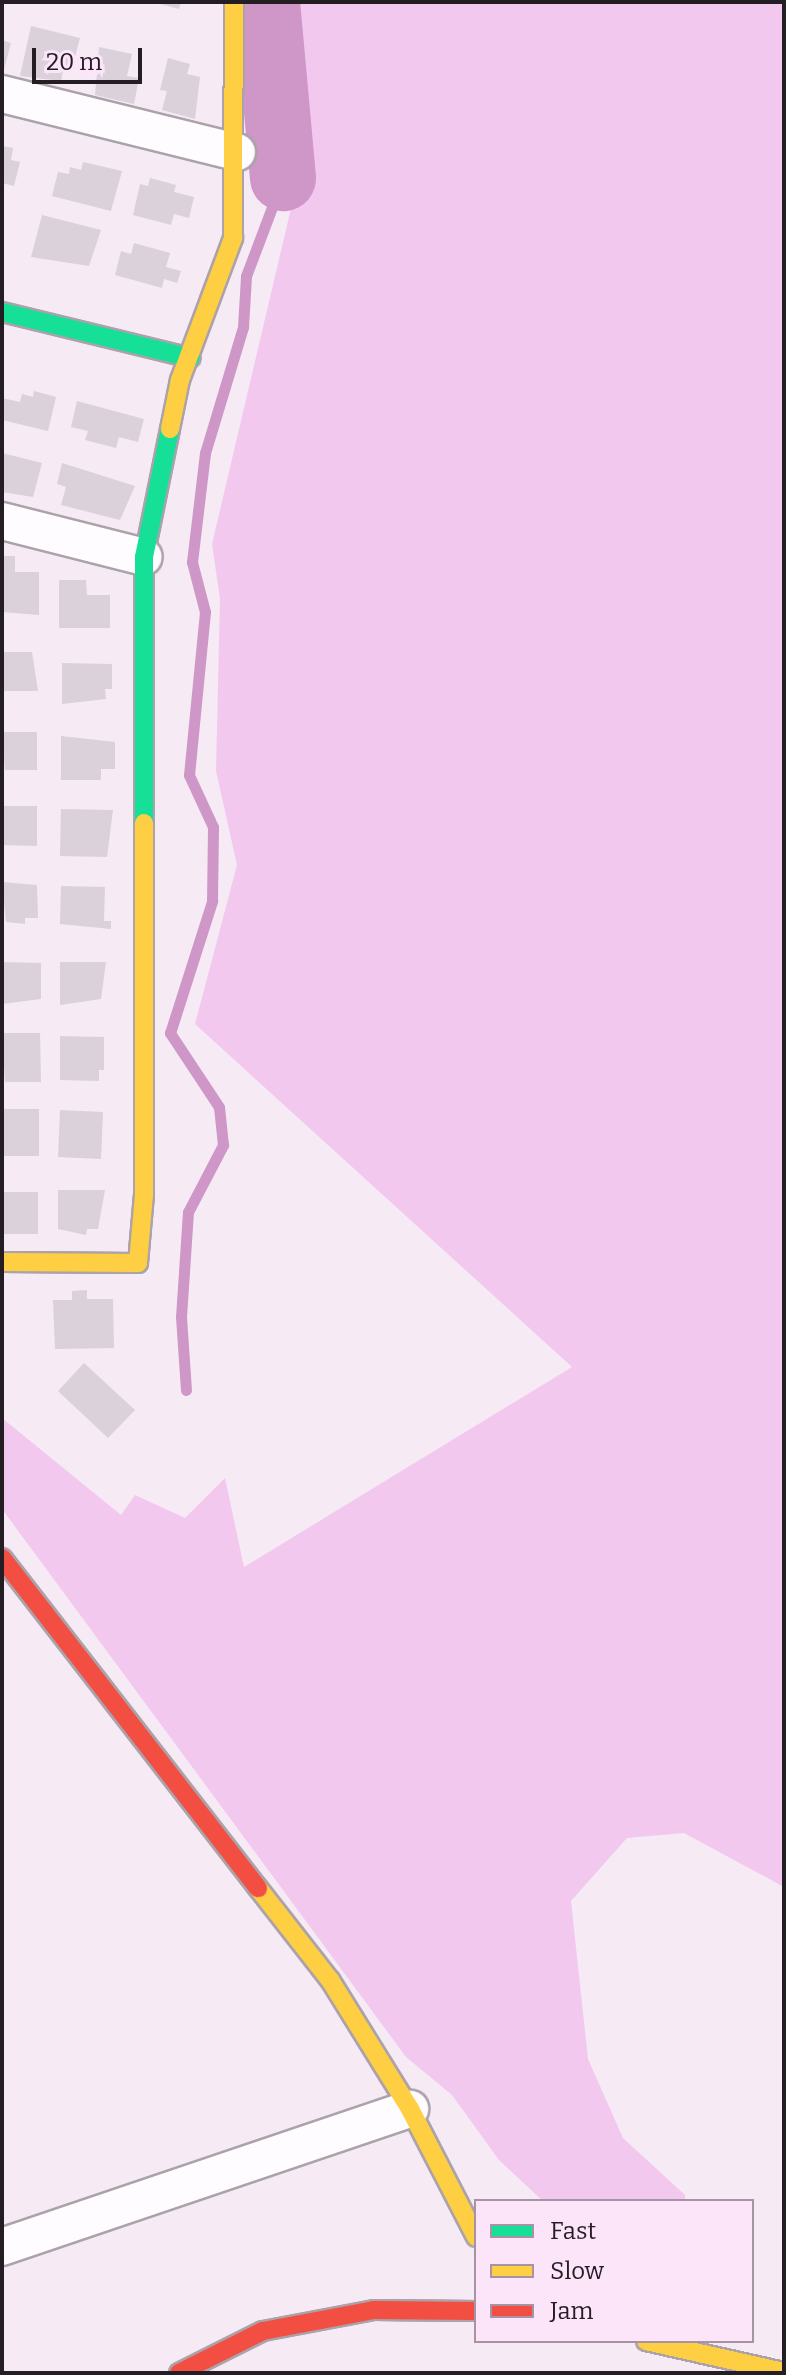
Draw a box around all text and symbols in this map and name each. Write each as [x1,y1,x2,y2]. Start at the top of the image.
scale bar [36,32,146,82]
text: 20 m [46,48,102,76]
legend [474,2199,754,2343]
text: Fast [550,2217,596,2245]
text: Slow [550,2257,604,2285]
text: Jam [550,2297,593,2325]

